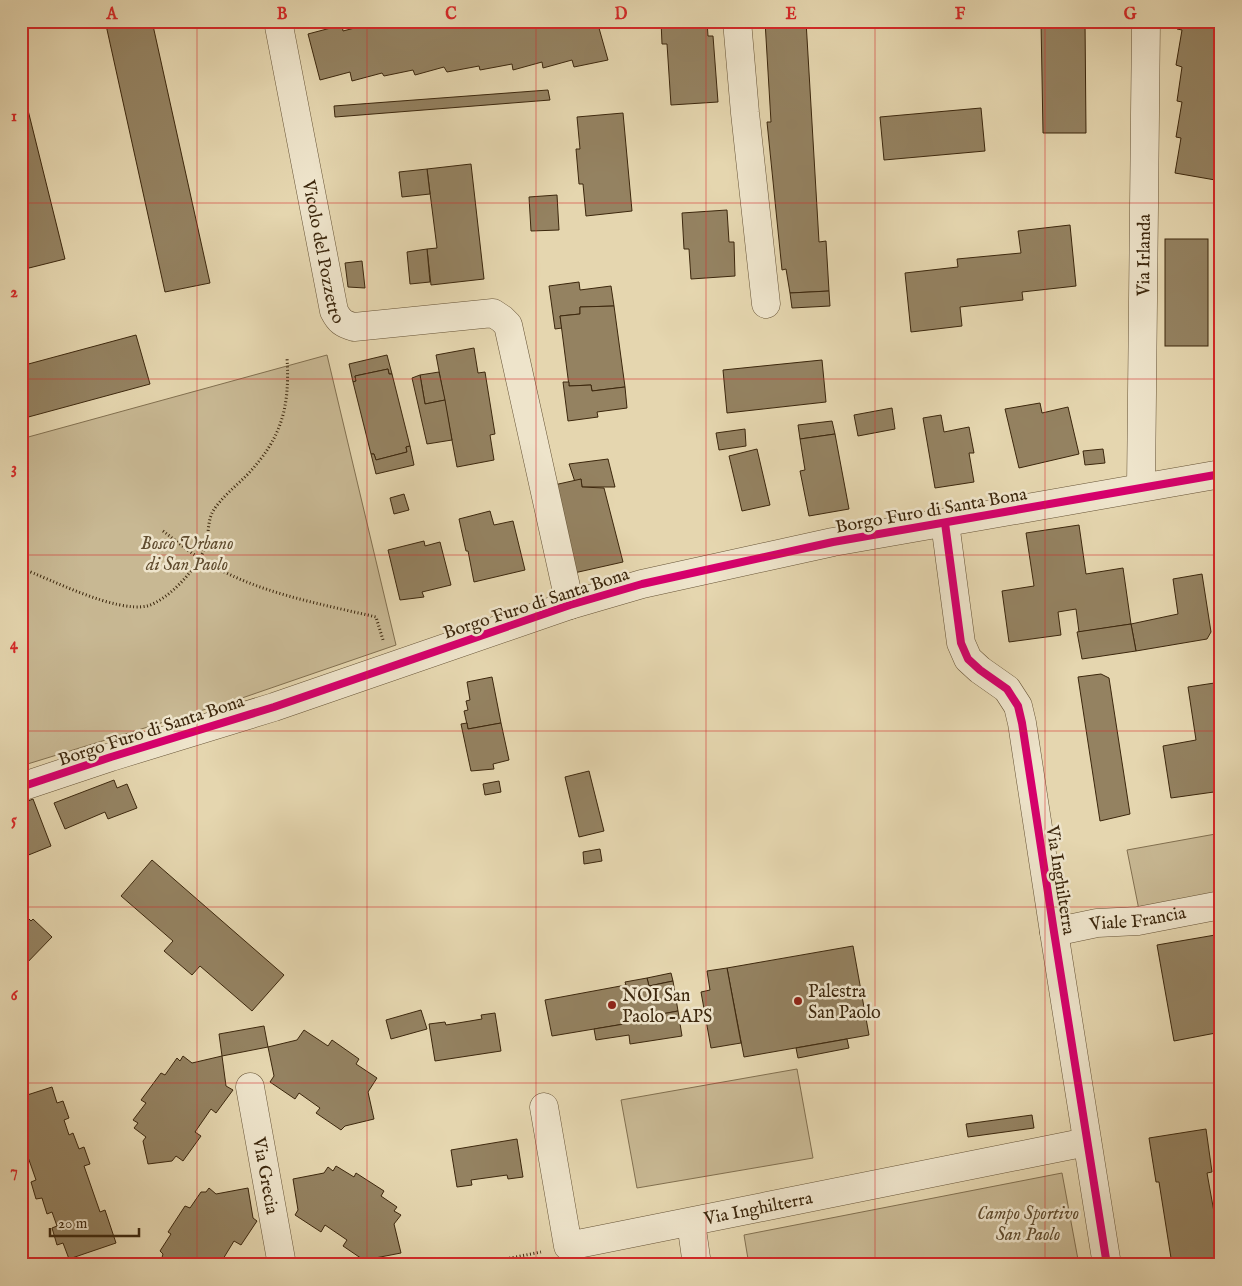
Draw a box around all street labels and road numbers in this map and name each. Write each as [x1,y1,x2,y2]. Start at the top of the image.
street label: Vicolo del Pozzetto [296,177,349,330]
street label: Via Irlanda [1133,213,1157,297]
street label: Borgo Furo di Santa Bona [834,483,1029,540]
street label: Borgo Furo di Santa Bona [441,563,633,645]
street label: Borgo Furo di Santa Bona [56,690,248,772]
street label: Via Inghilterra [1039,823,1080,937]
street label: Viale Francia [1087,902,1188,937]
street label: Via Grecia [246,1135,283,1216]
street label: Via Inghilterra [701,1187,815,1232]

